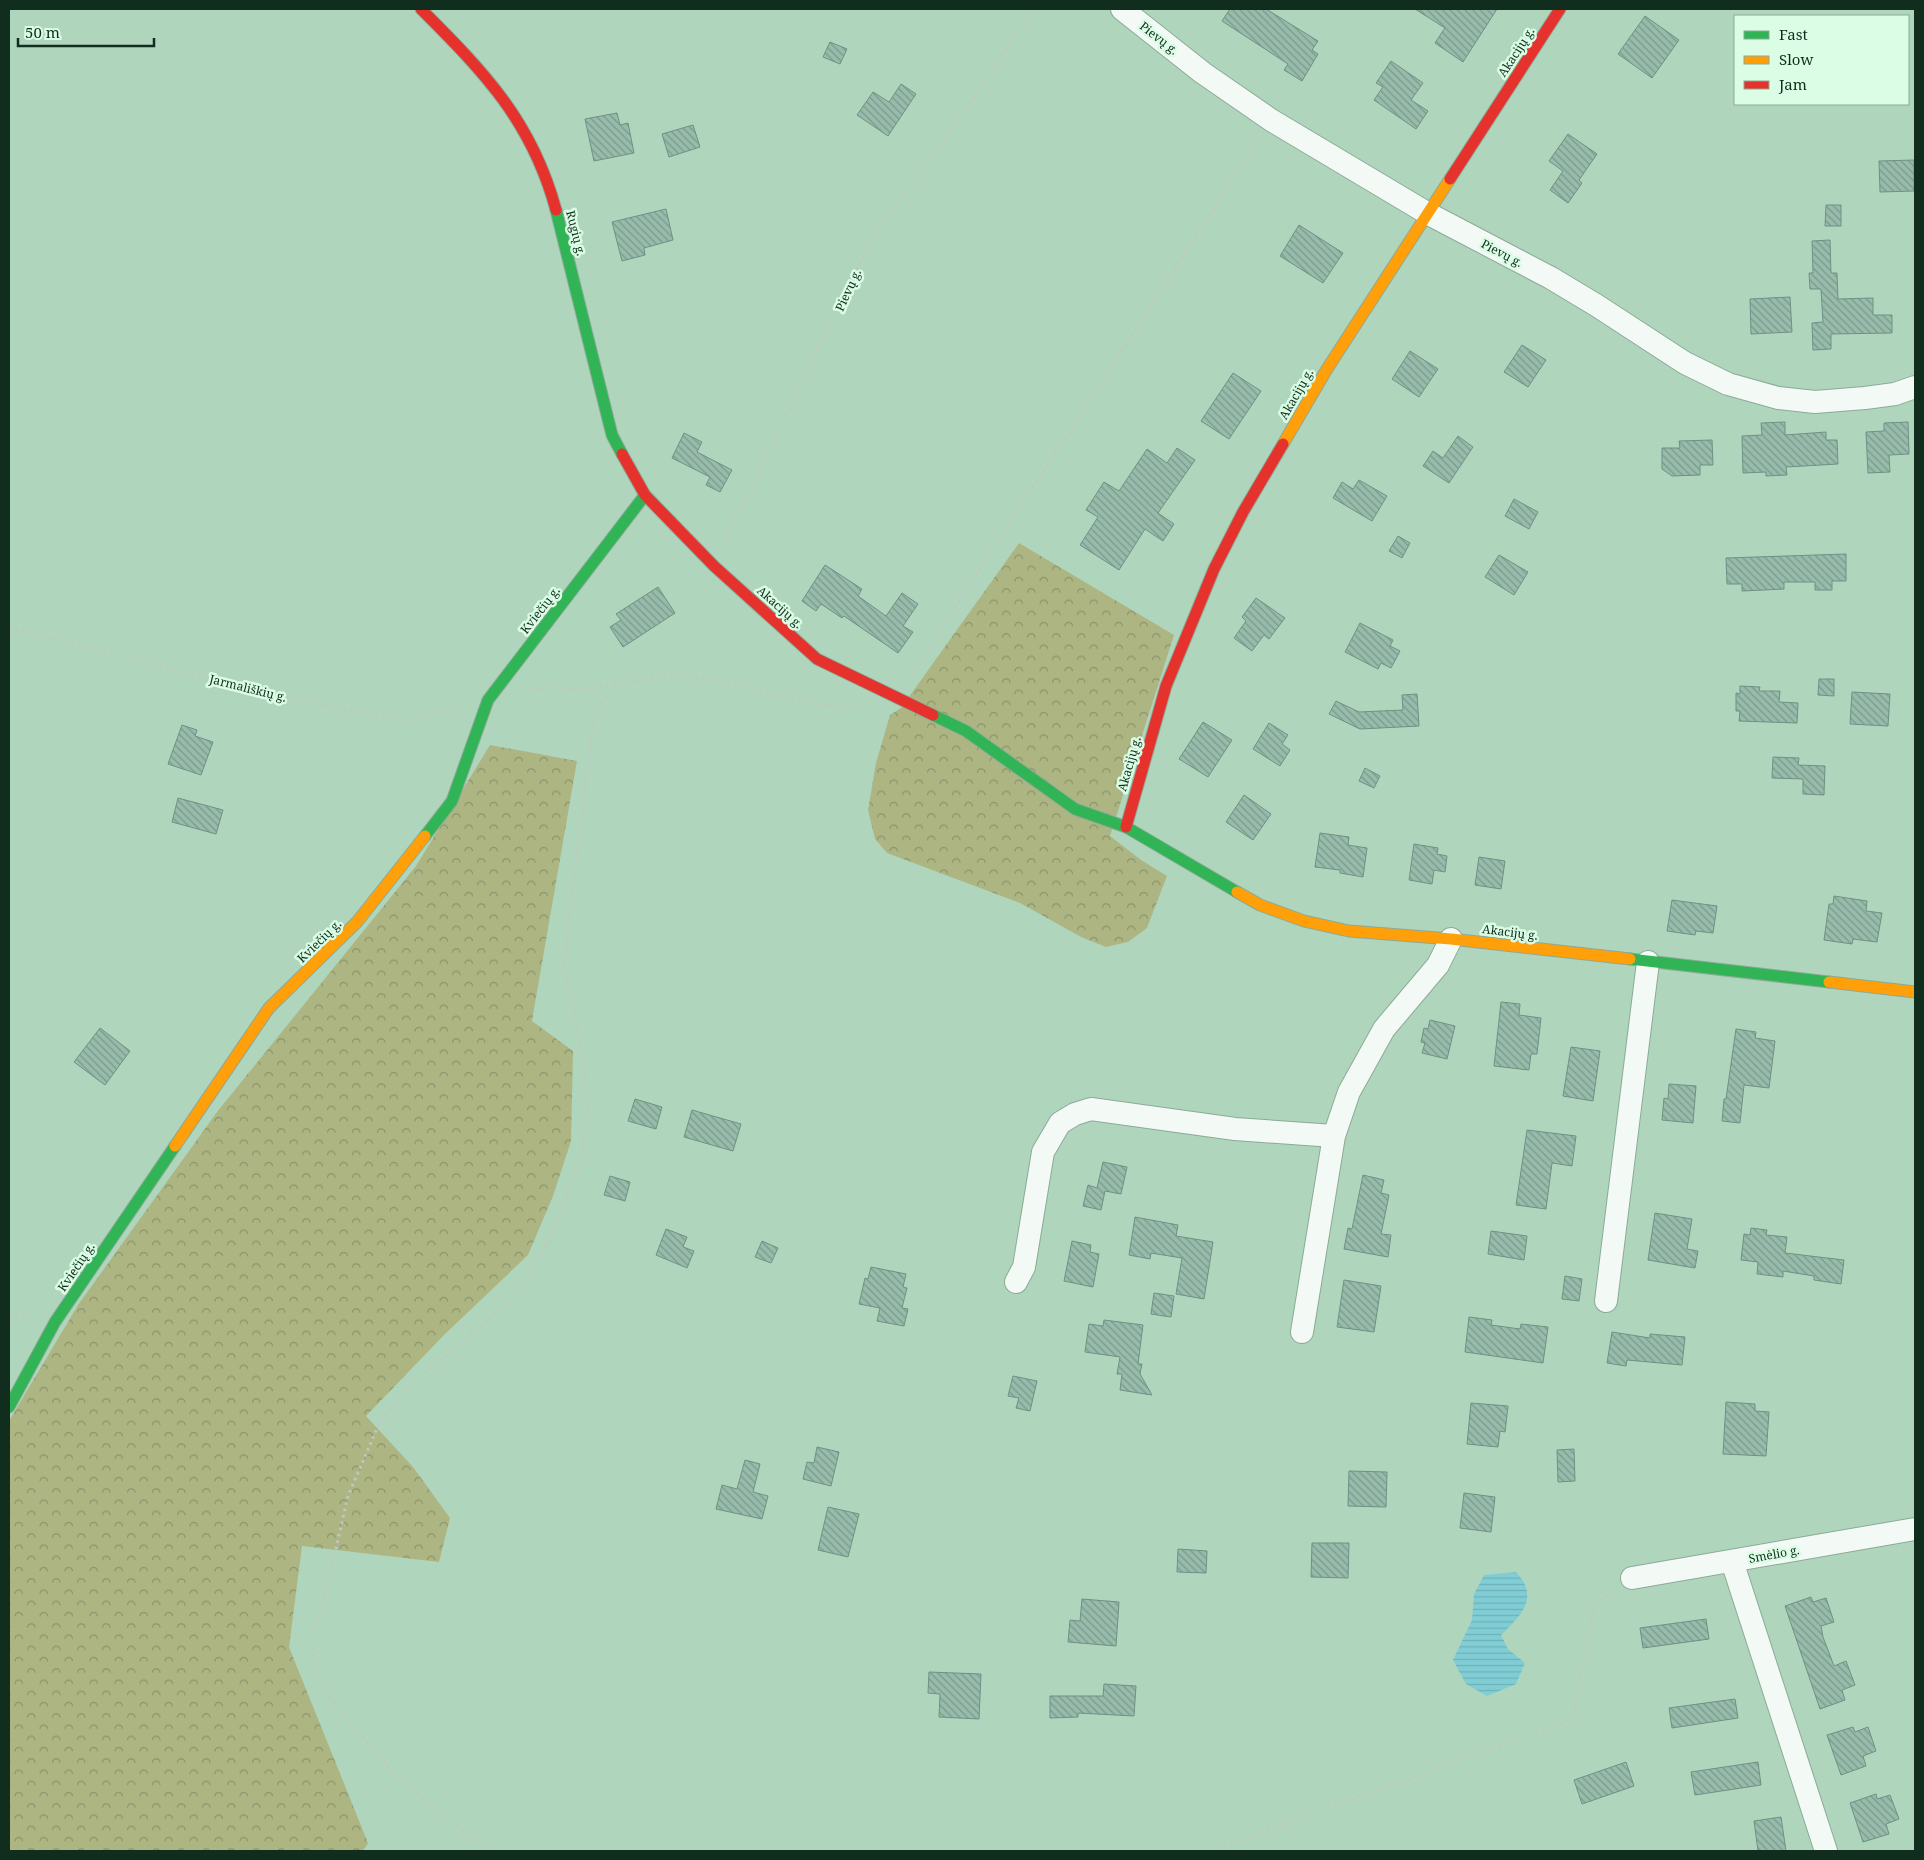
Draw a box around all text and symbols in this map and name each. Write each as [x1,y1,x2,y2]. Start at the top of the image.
scale bar [18,15,154,47]
legend [1734,15,1909,105]
street label: Pievų g. [1136,18,1182,58]
text: 50 m [25,22,60,42]
street label: Akacijų g. [1494,24,1538,80]
text: Fast [1779,24,1808,44]
text: Slow [1779,49,1813,69]
text: Jam [1778,74,1807,94]
street label: Rugių g. [562,209,590,257]
street label: Pievų g. [1478,235,1526,271]
street label: Pievų g. [831,266,865,314]
street label: Akacijų g. [1275,366,1317,422]
street label: Akacijų g. [754,582,806,632]
street label: Kviečių g. [516,583,564,637]
street label: Jarmališkių g. [207,670,288,706]
street label: Akacijų g. [1113,735,1145,793]
street label: Kviečių g. [293,916,345,966]
street label: Akacijų g. [1481,920,1539,944]
street label: Kviečių g. [53,1239,99,1295]
street label: Smėlio g. [1747,1541,1801,1567]

